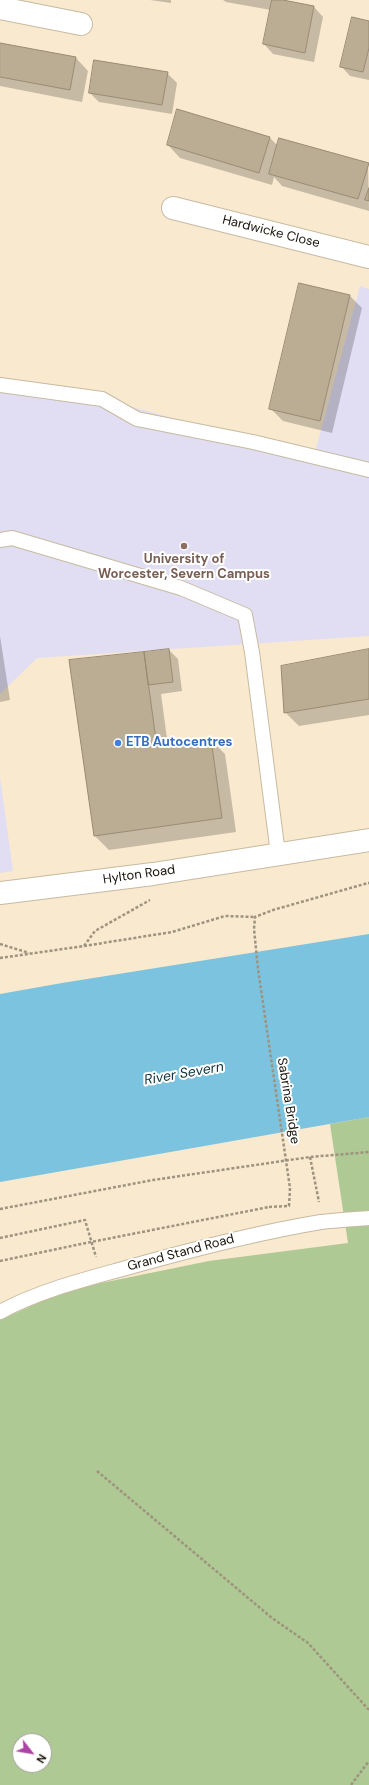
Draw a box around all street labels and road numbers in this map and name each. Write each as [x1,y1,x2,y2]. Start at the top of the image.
street label: Hardwicke Close [221,212,321,252]
street label: Hylton Road [102,862,176,888]
street label: Sabrina Bridge [273,1057,303,1145]
street label: Grand Stand Road [126,1231,236,1275]

